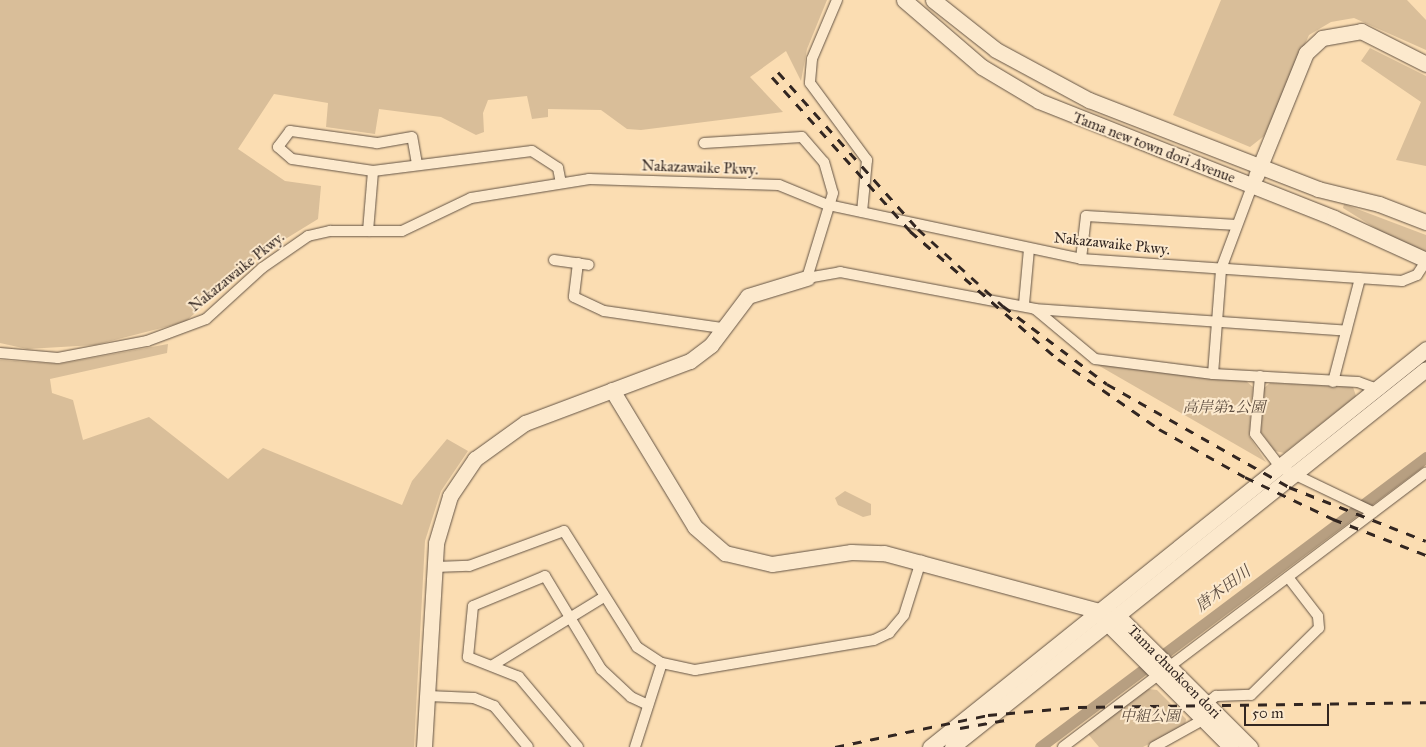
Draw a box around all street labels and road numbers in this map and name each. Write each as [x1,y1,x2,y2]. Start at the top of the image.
street label: Tama new town dori Avenue [1070,109,1238,187]
street label: Nakazawaike Pkwy. [641,157,759,179]
street label: Nakazawaike Pkwy. [186,228,288,316]
street label: Nakazawaike Pkwy. [1053,229,1171,259]
street label: Tama chuokoen dori [1123,621,1225,723]

